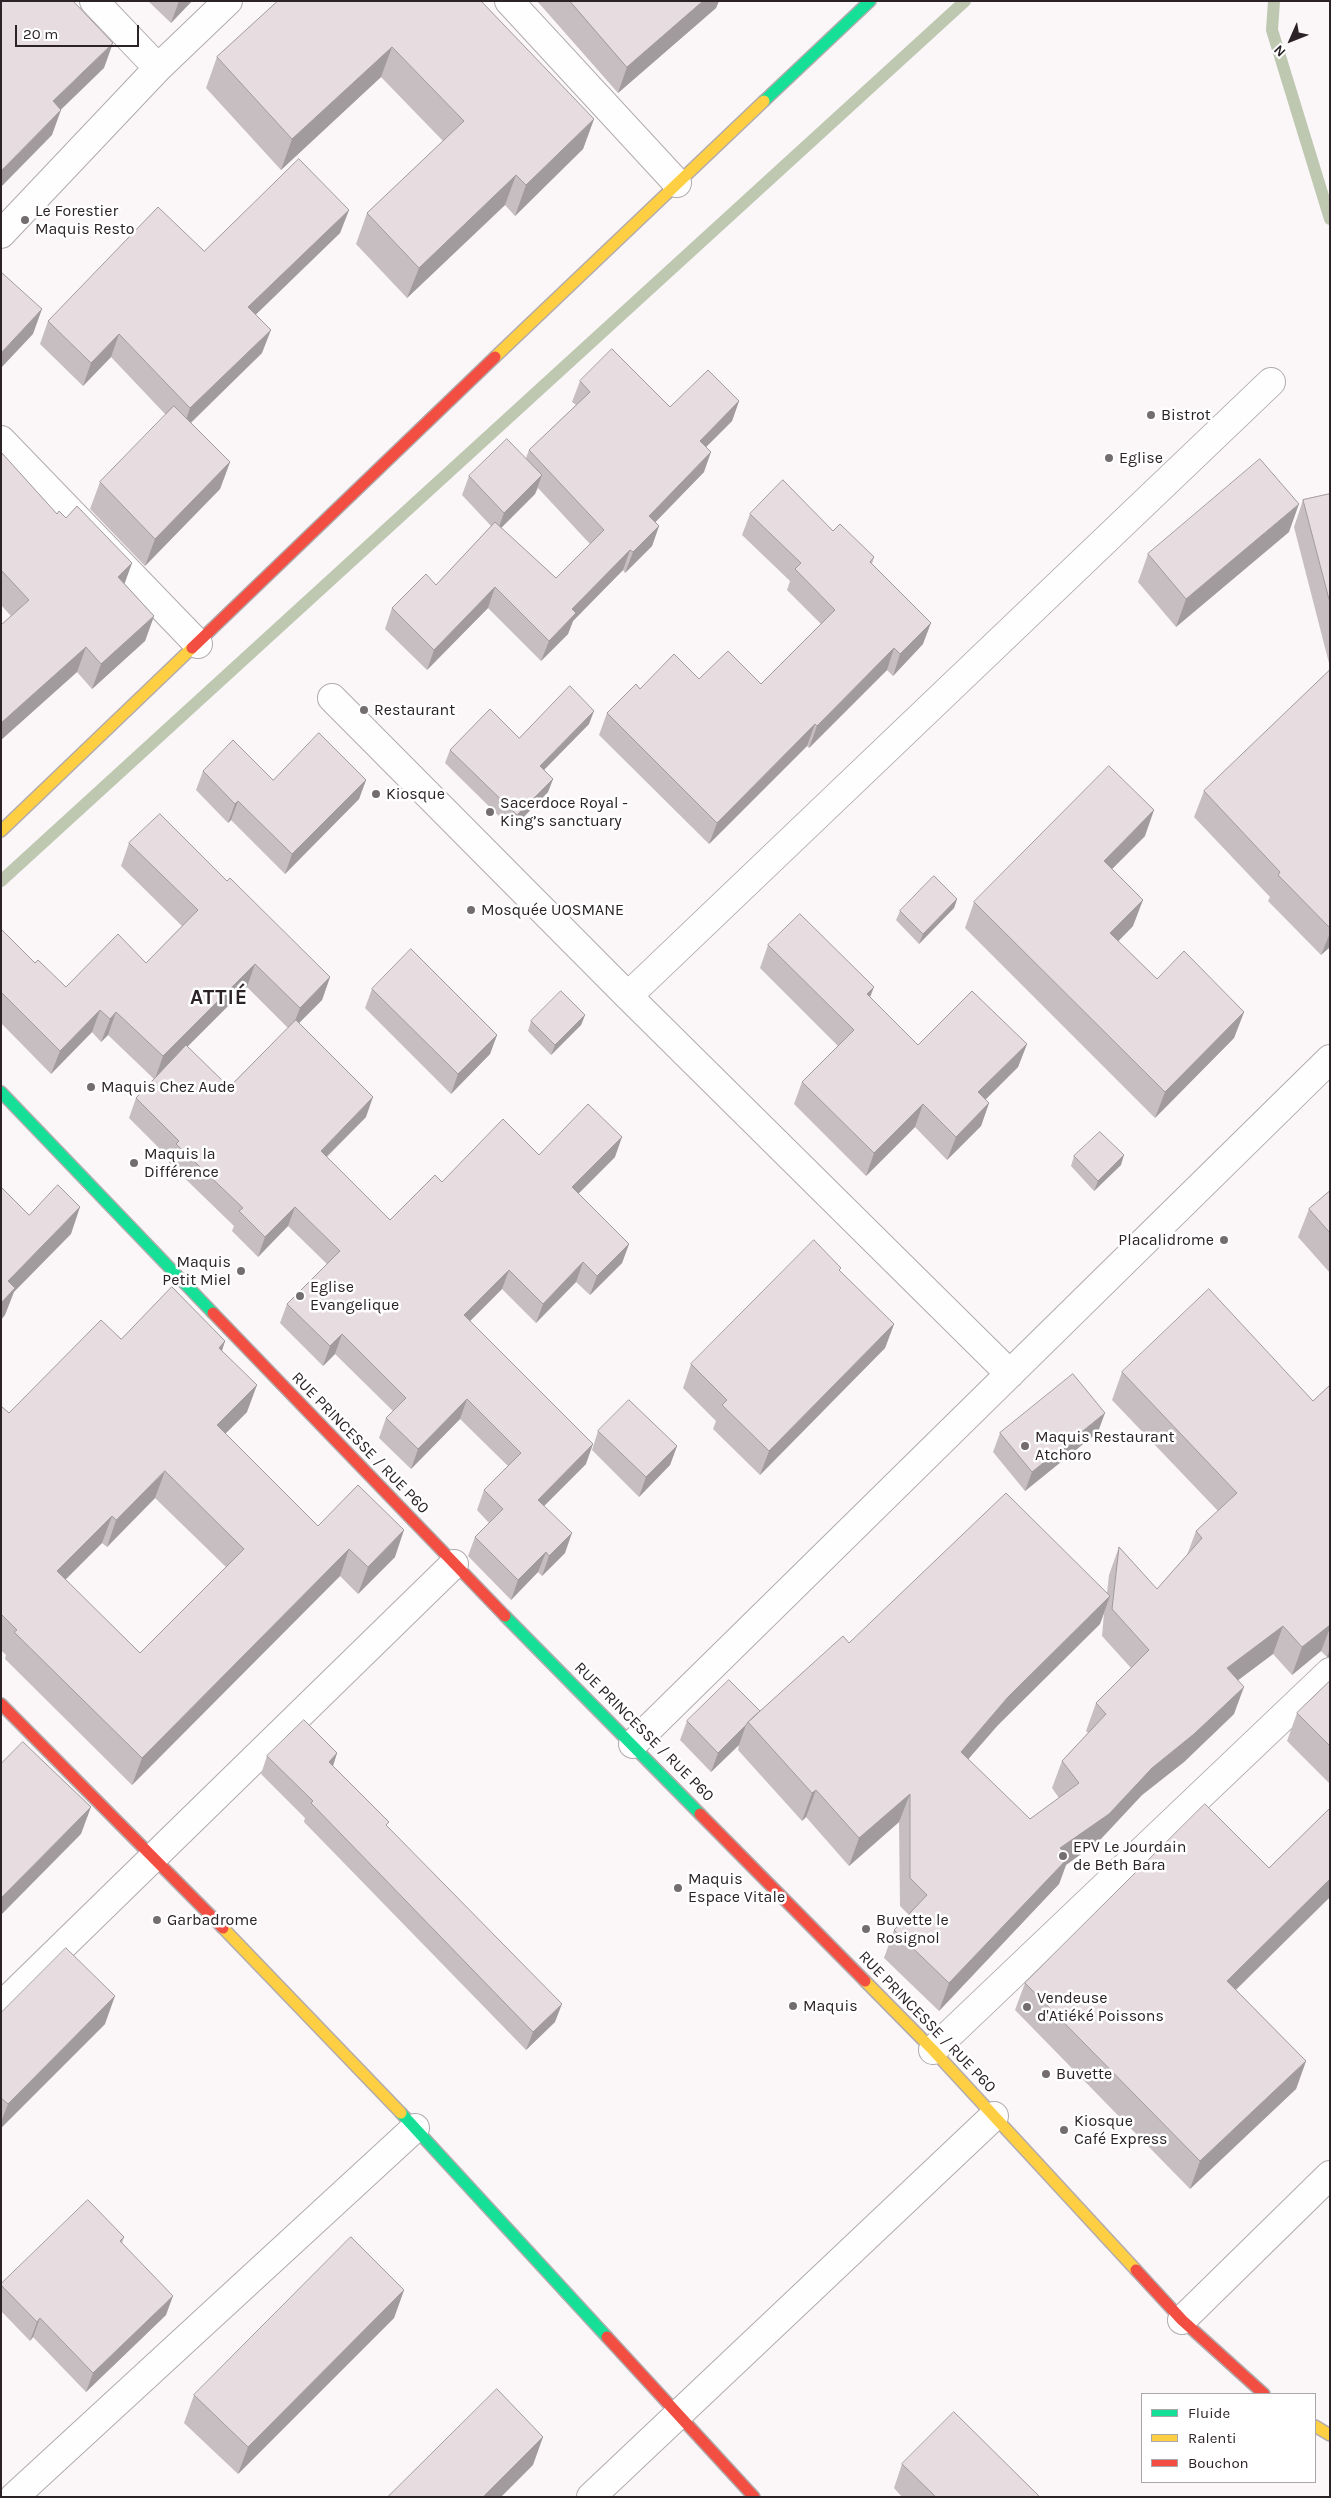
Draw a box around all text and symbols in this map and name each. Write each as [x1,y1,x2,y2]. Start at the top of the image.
scale bar [18,15,141,47]
north arrow [1266,15,1316,65]
text: 20 m [23,25,58,43]
text: N [1270,41,1289,60]
place label: Le Forestier Maquis Resto [35,201,135,239]
marker: Le Forestier Maquis Resto [19,214,31,226]
place label: Bistrot [1161,405,1211,425]
marker: Bistrot [1145,409,1157,421]
place label: Eglise [1119,448,1163,468]
marker: Eglise [1103,452,1115,464]
place label: Restaurant [374,700,455,720]
marker: Restaurant [358,704,370,716]
place label: Kiosque [386,784,445,804]
marker: Kiosque [370,788,382,800]
place label: Sacerdoce Royal - King’s sanctuary [500,793,628,831]
marker: Sacerdoce Royal - King’s sanctuary [484,806,496,818]
place label: Mosquée UOSMANE [481,900,624,920]
marker: Mosquée UOSMANE [465,904,477,916]
district label: ATTIÉ [189,985,249,1011]
place label: Maquis Chez Aude [101,1077,235,1097]
marker: Maquis Chez Aude [85,1081,97,1093]
place label: Maquis la Différence [144,1144,219,1182]
marker: Maquis la Différence [128,1157,140,1169]
place label: Placalidrome [1118,1230,1214,1250]
marker: Placalidrome [1218,1234,1230,1246]
place label: Maquis Petit Miel [162,1252,231,1290]
marker: Maquis Petit Miel [235,1265,247,1277]
place label: Eglise Evangelique [310,1277,399,1315]
marker: Eglise Evangelique [294,1290,306,1302]
street label: RUE PRINCESSE / RUE P60 [287,1368,433,1518]
place label: Maquis Restaurant Atchoro [1035,1427,1175,1465]
marker: Maquis Restaurant Atchoro [1019,1440,1031,1452]
street label: RUE PRINCESSE / RUE P60 [570,1658,718,1806]
place label: EPV Le Jourdain de Beth Bara [1073,1837,1187,1875]
marker: EPV Le Jourdain de Beth Bara [1057,1850,1069,1862]
place label: Maquis Espace Vitale [688,1869,785,1907]
marker: Maquis Espace Vitale [672,1882,684,1894]
place label: Garbadrome [167,1910,257,1930]
place label: Buvette le Rosignol [876,1910,949,1948]
marker: Garbadrome [151,1914,163,1926]
marker: Buvette le Rosignol [860,1923,872,1935]
street label: RUE PRINCESSE / RUE P60 [854,1947,1000,2097]
place label: Vendeuse d'Atiéké Poissons [1037,1988,1164,2026]
place label: Maquis [803,1996,858,2016]
marker: Maquis [787,2000,799,2012]
marker: Vendeuse d'Atiéké Poissons [1021,2001,1033,2013]
place label: Buvette [1056,2064,1112,2084]
marker: Buvette [1040,2068,1052,2080]
place label: Kiosque Café Express [1074,2111,1167,2149]
marker: Kiosque Café Express [1058,2124,1070,2136]
legend [1141,2393,1316,2483]
text: Fluide [1188,2404,1230,2422]
text: Ralenti [1188,2429,1237,2447]
text: Bouchon [1188,2454,1249,2472]

